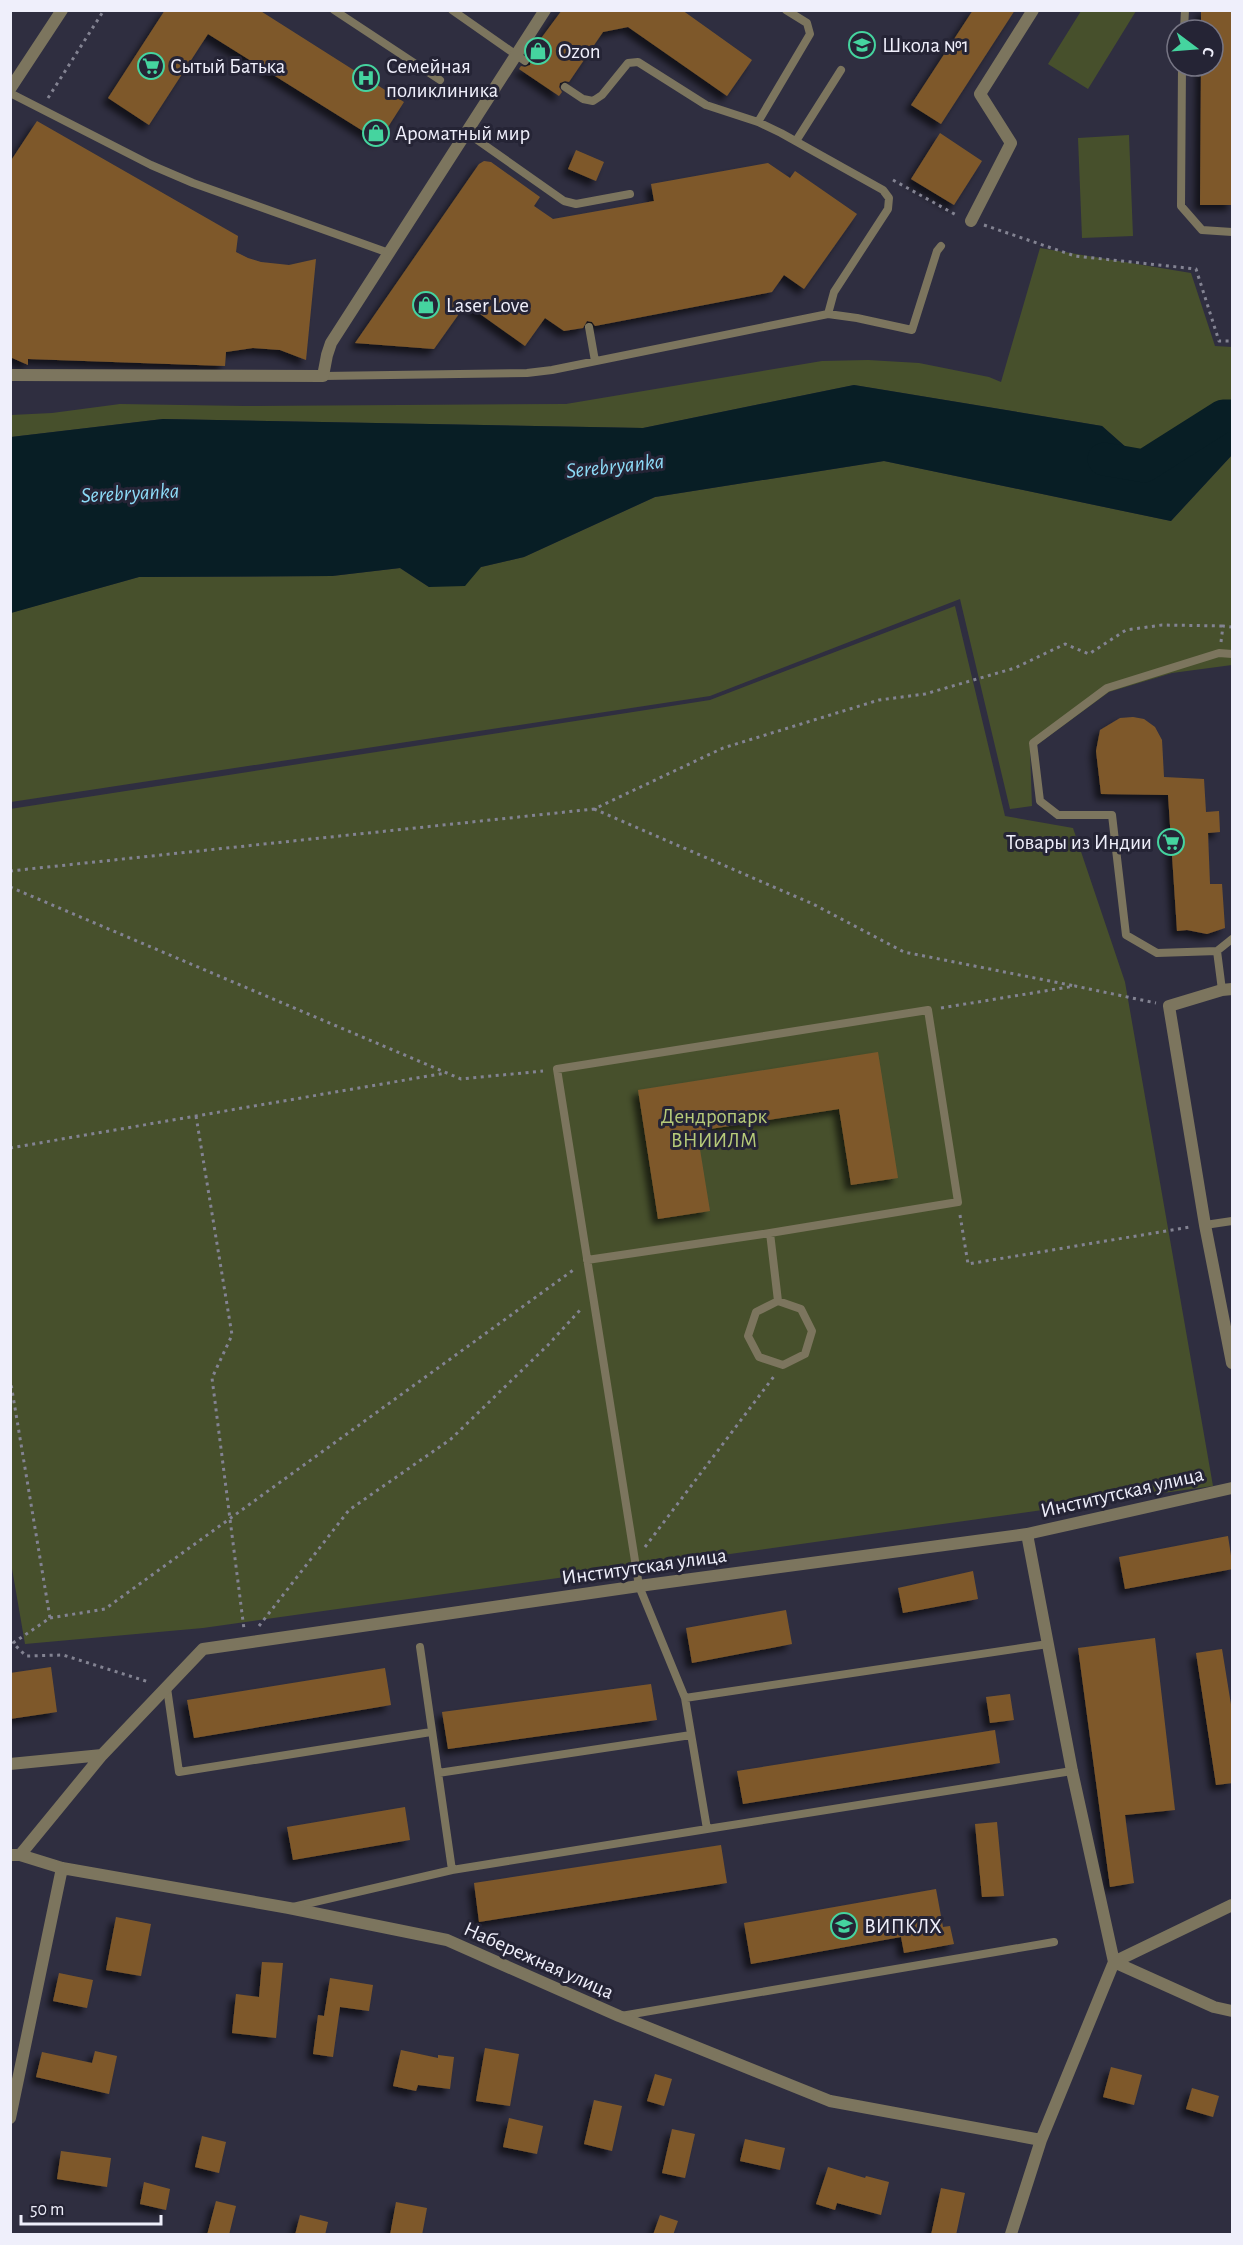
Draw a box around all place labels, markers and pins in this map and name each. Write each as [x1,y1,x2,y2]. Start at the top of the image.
school or university icon: Школа №1 [847,30,877,60]
place label: Школа №1 [882,35,969,56]
shop icon: Ozon [523,36,553,66]
place label: Ozon [558,41,601,62]
supermarket icon: Сытый Батька [136,51,166,81]
place label: Сытый Батька [170,56,286,77]
place label: Семейная поликлиника [386,56,499,101]
hospital icon: Семейная поликлиника [351,63,381,93]
shop icon: Ароматный мир [361,118,391,148]
place label: Ароматный мир [395,123,530,144]
shop icon: Laser Love [411,290,441,320]
place label: Laser Love [446,295,529,316]
supermarket icon: Товары из Индии [1156,827,1186,857]
place label: Товары из Индии [1006,832,1152,853]
school or university icon: ВИПКЛХ [829,1911,859,1941]
place label: ВИПКЛХ [864,1916,942,1937]

